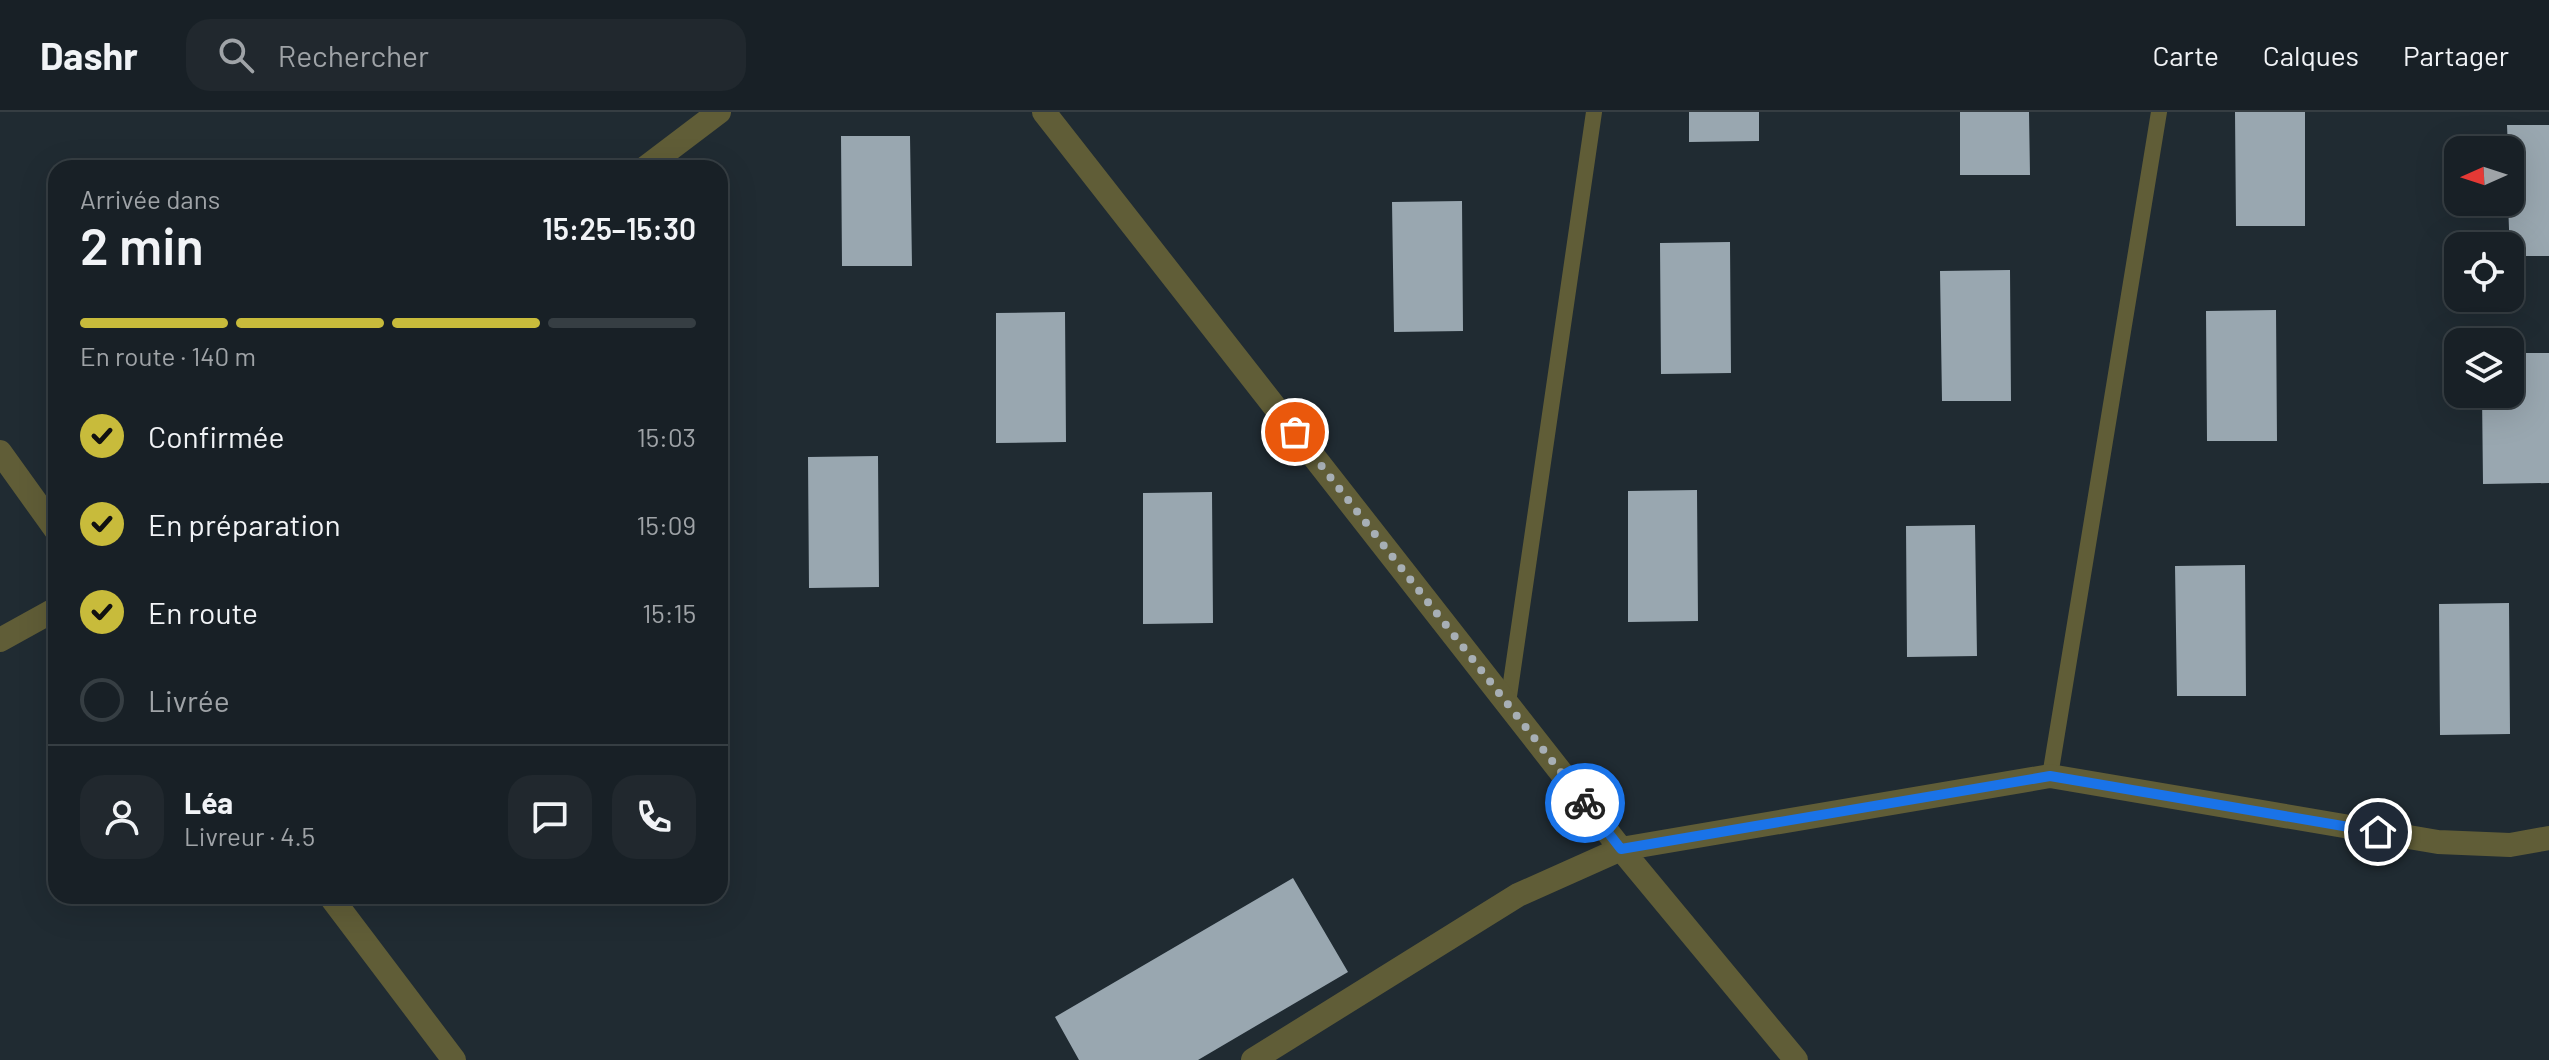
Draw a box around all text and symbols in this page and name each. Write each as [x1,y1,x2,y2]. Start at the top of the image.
search box [186,19,746,91]
text: Dashr [40,32,138,78]
icon: search [214,33,258,77]
text: Rechercher [278,37,429,73]
text: Carte [2152,38,2219,72]
text: Calques [2263,38,2359,72]
text: Partager [2403,38,2509,72]
north arrow [2444,136,2524,216]
map controls [2444,136,2524,408]
text: Arrivée dans [80,183,220,214]
text: 15:25–15:30 [542,210,696,246]
text: 2 min [80,213,204,275]
button: locate [2444,232,2524,312]
button: layers [2444,328,2524,408]
text: En route · 140 m [80,340,256,371]
pin [1261,398,1329,466]
icon: bag [1273,410,1317,454]
icon: check [80,414,124,458]
text: Confirmée [148,418,285,454]
text: 15:03 [637,421,696,452]
icon: check [80,502,124,546]
text: En préparation [148,506,341,542]
text: 15:09 [636,509,696,540]
icon: check [80,590,124,634]
text: En route [148,594,258,630]
text: 15:15 [642,597,696,628]
text: Livrée [148,682,230,718]
courier [1545,763,1625,843]
button: person [80,775,164,859]
button: chat [508,775,592,859]
button: phone [612,775,696,859]
icon: bike [1563,781,1607,825]
text: Léa [184,784,233,820]
pin [2344,798,2412,866]
icon: home [2356,810,2400,854]
text: Livreur · 4.5 [184,820,315,851]

